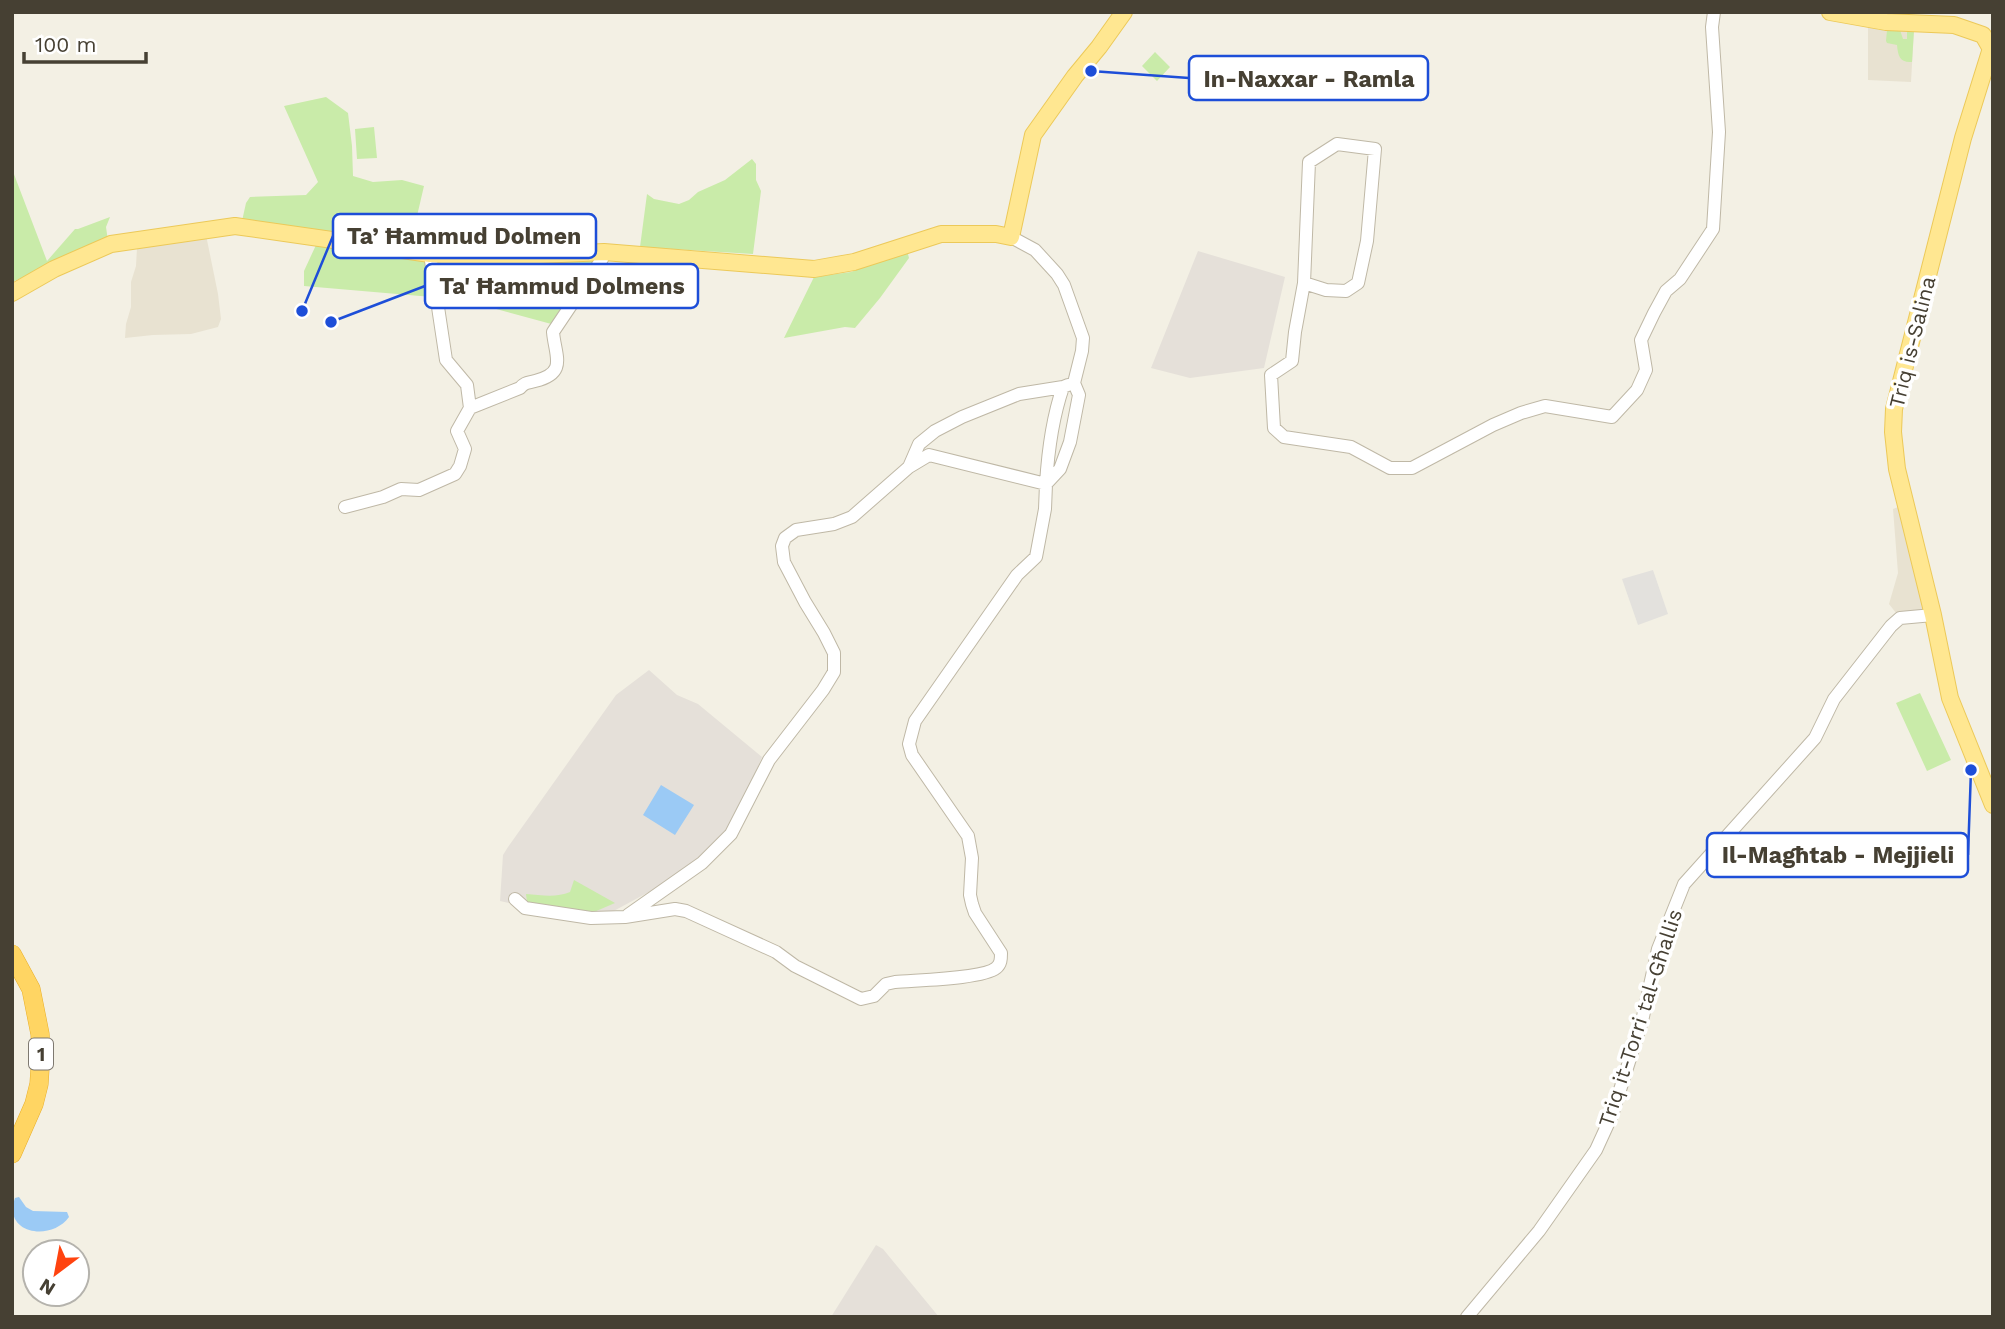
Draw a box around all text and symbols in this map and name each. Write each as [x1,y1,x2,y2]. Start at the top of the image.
scale bar [24,21,147,65]
text: 100 m [35,32,97,57]
callout: In-Naxxar - Ramla [1189,56,1428,100]
text: In-Naxxar - Ramla [1204,66,1415,93]
callout: Ta’ Ħammud Dolmen [333,214,596,258]
text: Ta’ Ħammud Dolmen [347,223,581,250]
callout: Ta' Ħammud Dolmens [425,264,698,308]
text: Ta' Ħammud Dolmens [439,273,685,300]
street label: Triq is-Salina [1884,274,1940,410]
callout: Il-Magħtab - Mejjieli [1707,833,1968,877]
text: Il-Magħtab - Mejjieli [1722,842,1954,869]
street label: Triq it-Torri tal-Għallis [1593,906,1687,1130]
road number: 1 [29,1038,53,1070]
north arrow [21,1238,91,1308]
text: N [35,1274,59,1300]

